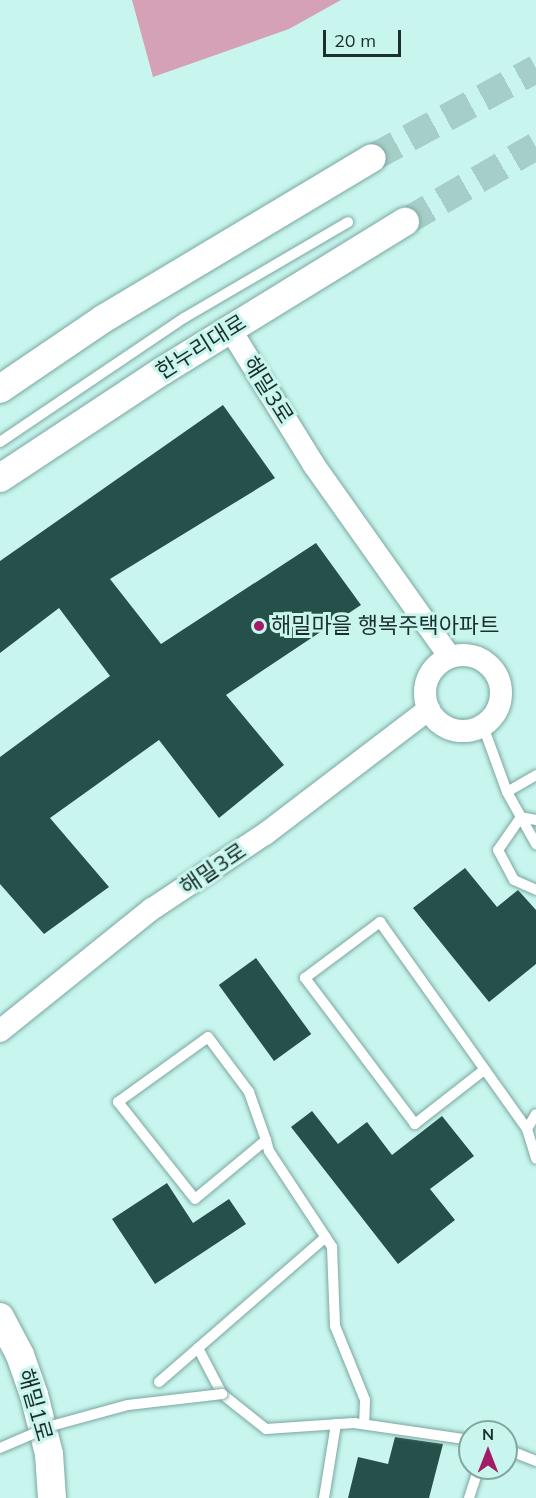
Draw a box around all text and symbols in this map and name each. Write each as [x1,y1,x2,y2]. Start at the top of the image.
scale bar [326,18,404,56]
text: 20 m [334,29,376,52]
street label: 한누리대로 [151,309,251,385]
street label: 해밀3로 [237,352,299,428]
place label: 해밀마을 행복주택아파트 [271,613,499,639]
marker: 해밀마을 행복주택아파트 [252,619,266,633]
street label: 해밀3로 [175,837,251,901]
street label: 해밀1로 [12,1366,58,1444]
north arrow [458,1420,518,1480]
text: N [482,1424,494,1444]

